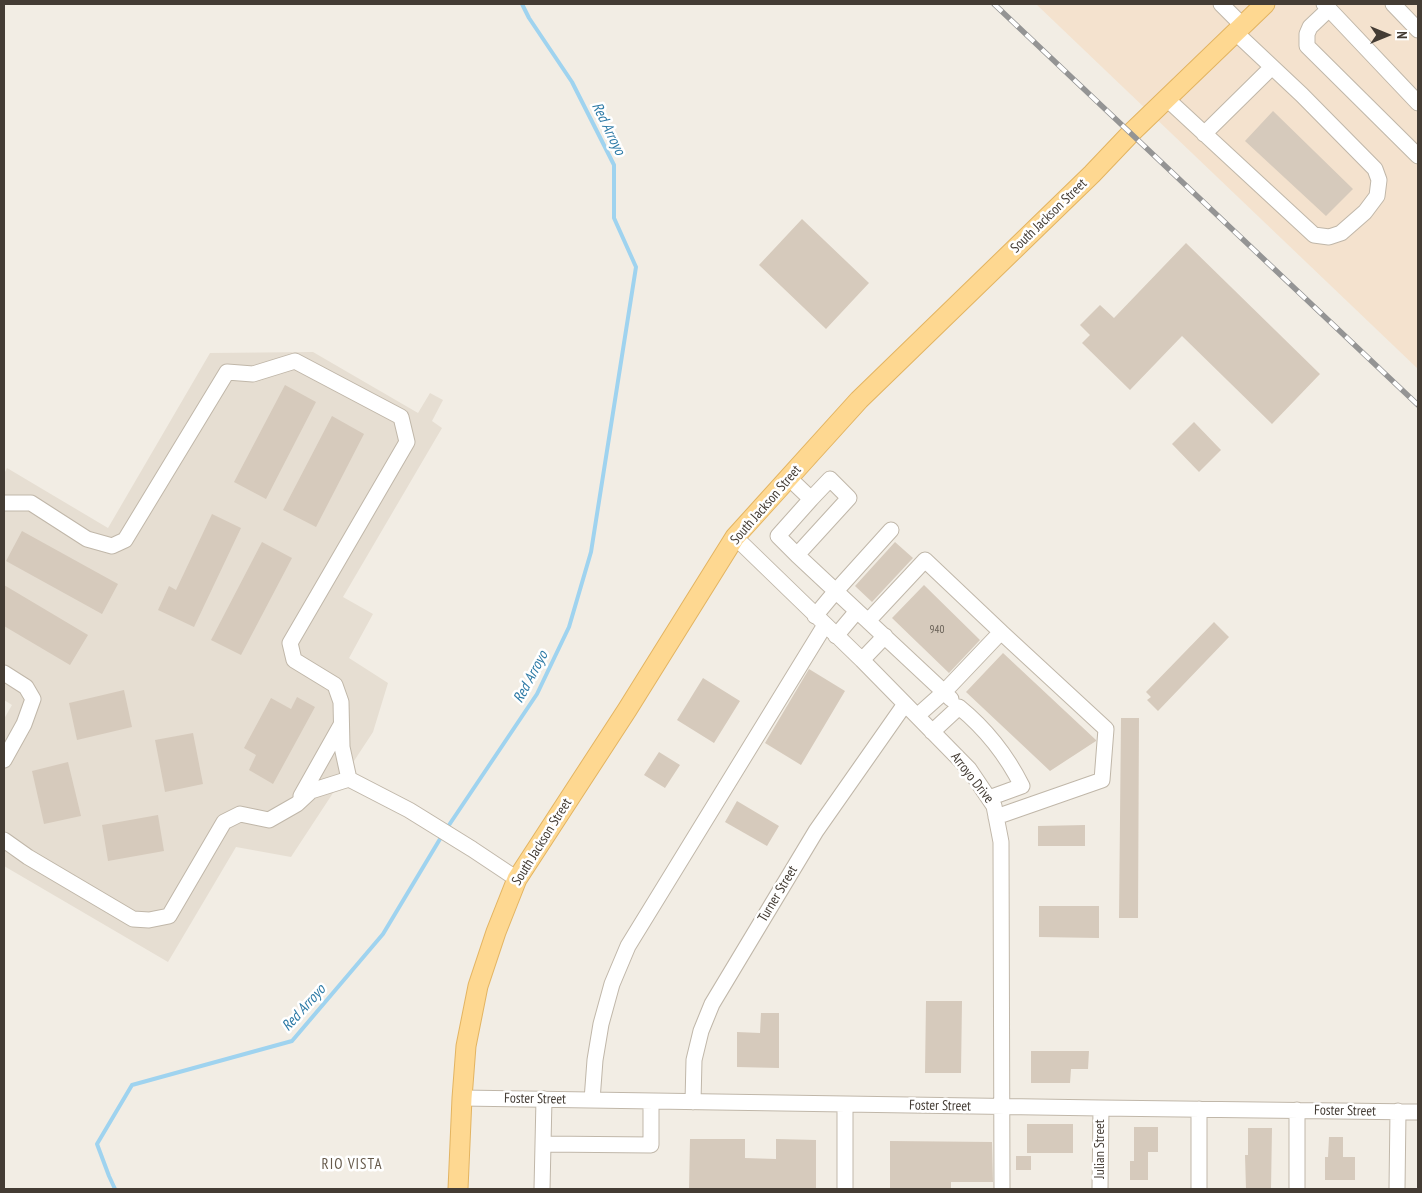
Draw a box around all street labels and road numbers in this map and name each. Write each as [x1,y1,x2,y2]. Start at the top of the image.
street label: South Jackson Street [1007,175,1091,257]
street label: South Jackson Street [727,462,805,548]
street label: Arroyo Drive [947,749,997,807]
street label: South Jackson Street [509,795,575,889]
street label: Turner Street [755,863,801,925]
street label: Foster Street [504,1090,566,1108]
street label: Foster Street [909,1097,971,1115]
street label: Foster Street [1314,1102,1376,1120]
street label: Julian Street [1092,1119,1108,1179]

